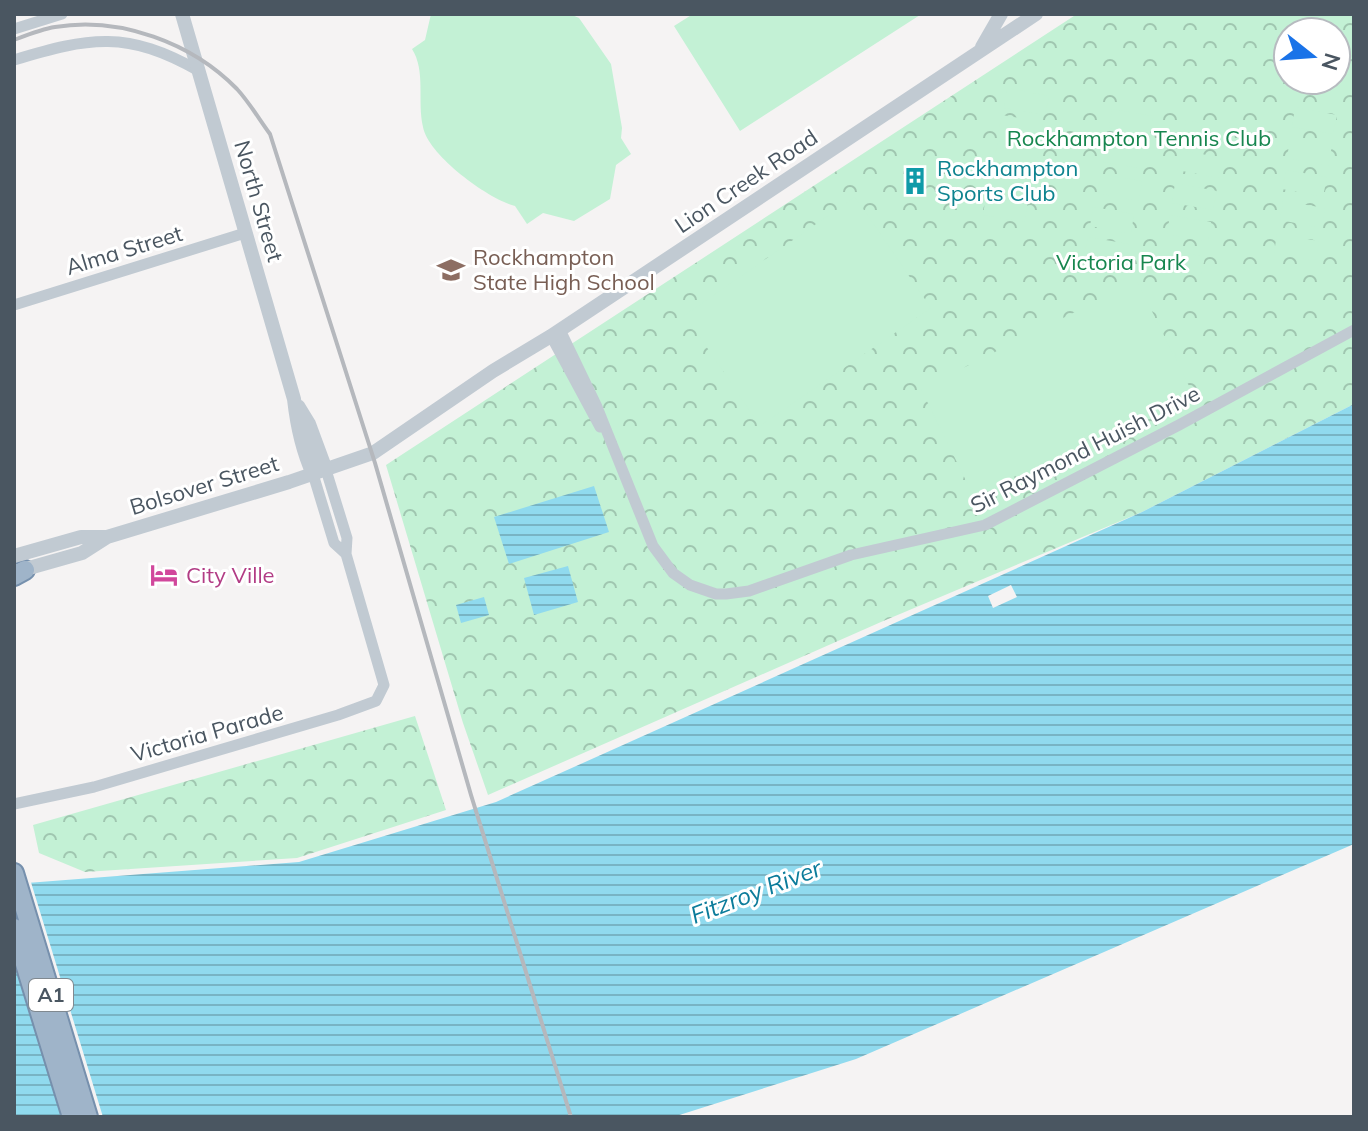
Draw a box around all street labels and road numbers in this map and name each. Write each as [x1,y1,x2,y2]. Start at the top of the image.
street label: Lion Creek Road [669,123,823,239]
street label: North Street [228,137,290,265]
street label: Alma Street [62,219,186,281]
street label: Sir Raymond Huish Drive [966,379,1204,519]
street label: Bolsover Street [126,449,282,521]
street label: Victoria Parade [128,698,286,768]
road number: A1 [29,979,73,1011]

